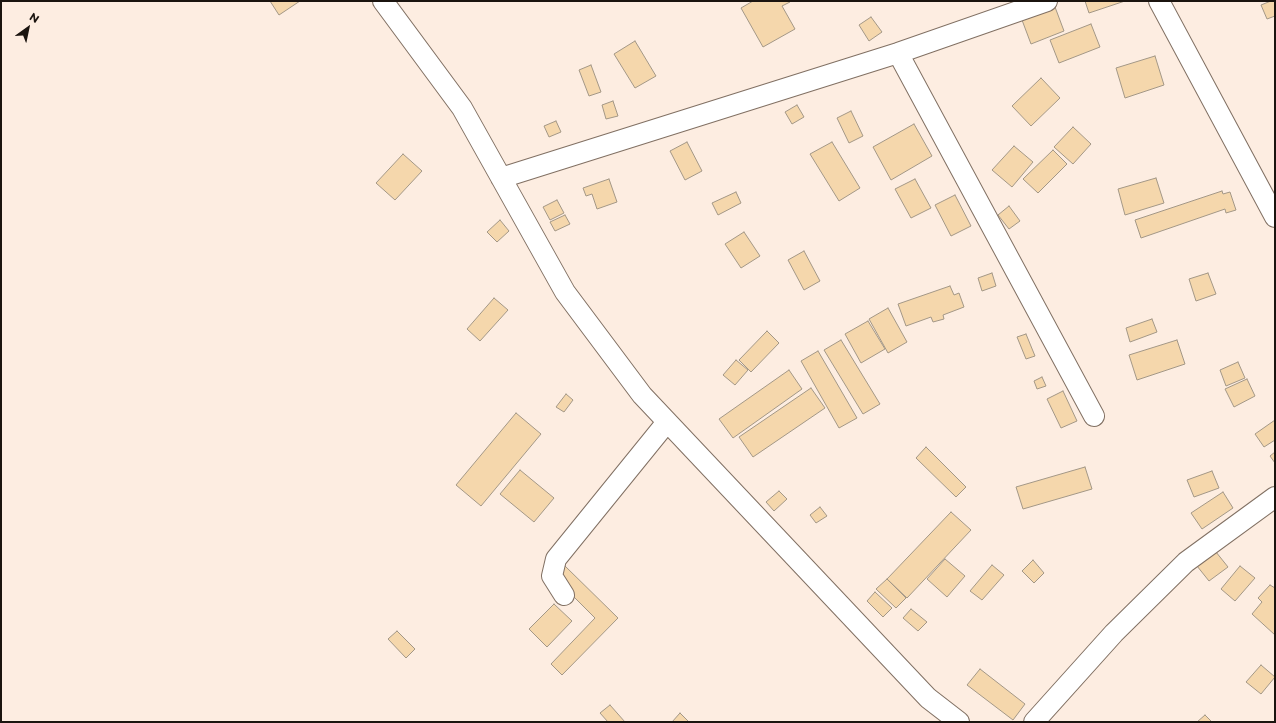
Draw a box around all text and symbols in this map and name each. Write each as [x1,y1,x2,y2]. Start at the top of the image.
north arrow [8,8,48,48]
text: N [27,10,42,26]

